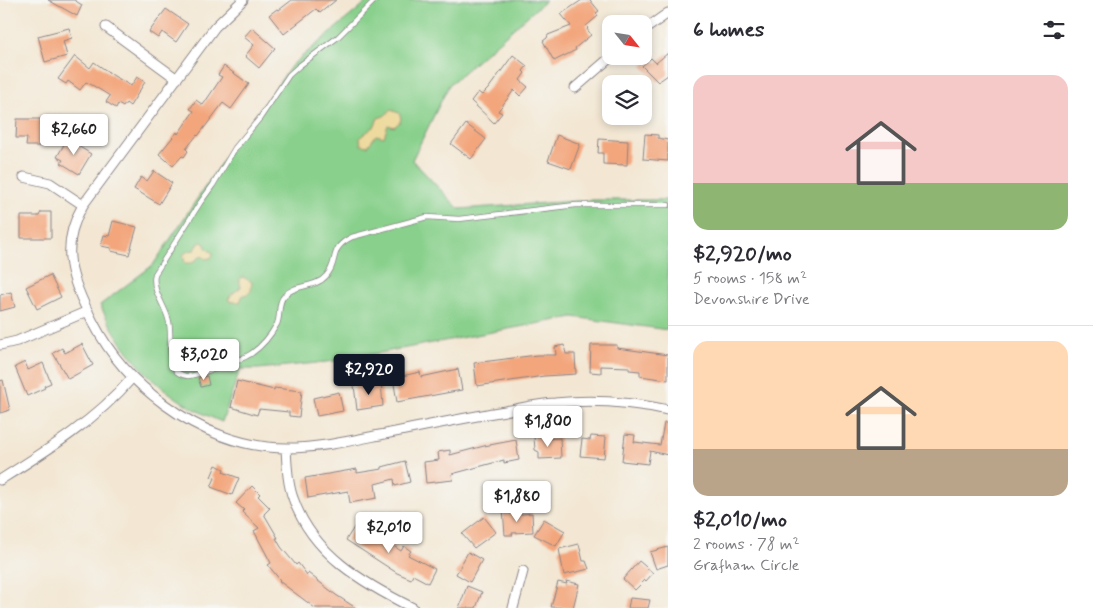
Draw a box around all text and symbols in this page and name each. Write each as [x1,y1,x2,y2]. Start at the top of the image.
north arrow [602,15,652,65]
map controls [602,15,652,125]
text: 6 homes [693,16,764,44]
icon: filters [1040,16,1068,44]
button: layers [602,75,652,125]
icon: home [836,108,926,198]
pin: $2,660 [33,114,115,156]
text: $2,660 [51,119,97,140]
text: $2,920/mo [693,240,792,268]
text: 5 rooms · 158 m² [693,268,807,289]
text: Devonshire Drive [693,289,810,310]
pin: $3,020 [163,338,245,381]
text: $3,020 [180,344,228,365]
pin: $2,920 [328,354,410,396]
text: $2,920 [345,359,393,380]
icon: home [836,373,926,463]
pin: $1,800 [507,406,589,448]
text: $1,800 [524,411,572,432]
pin: $1,880 [476,480,558,523]
text: $1,880 [494,486,540,507]
text: $2,010/mo [693,506,787,534]
pin: $2,010 [348,512,430,554]
text: $2,010 [366,517,412,538]
text: 2 rooms · 78 m² [693,534,800,555]
text: Grafham Circle [693,555,799,576]

